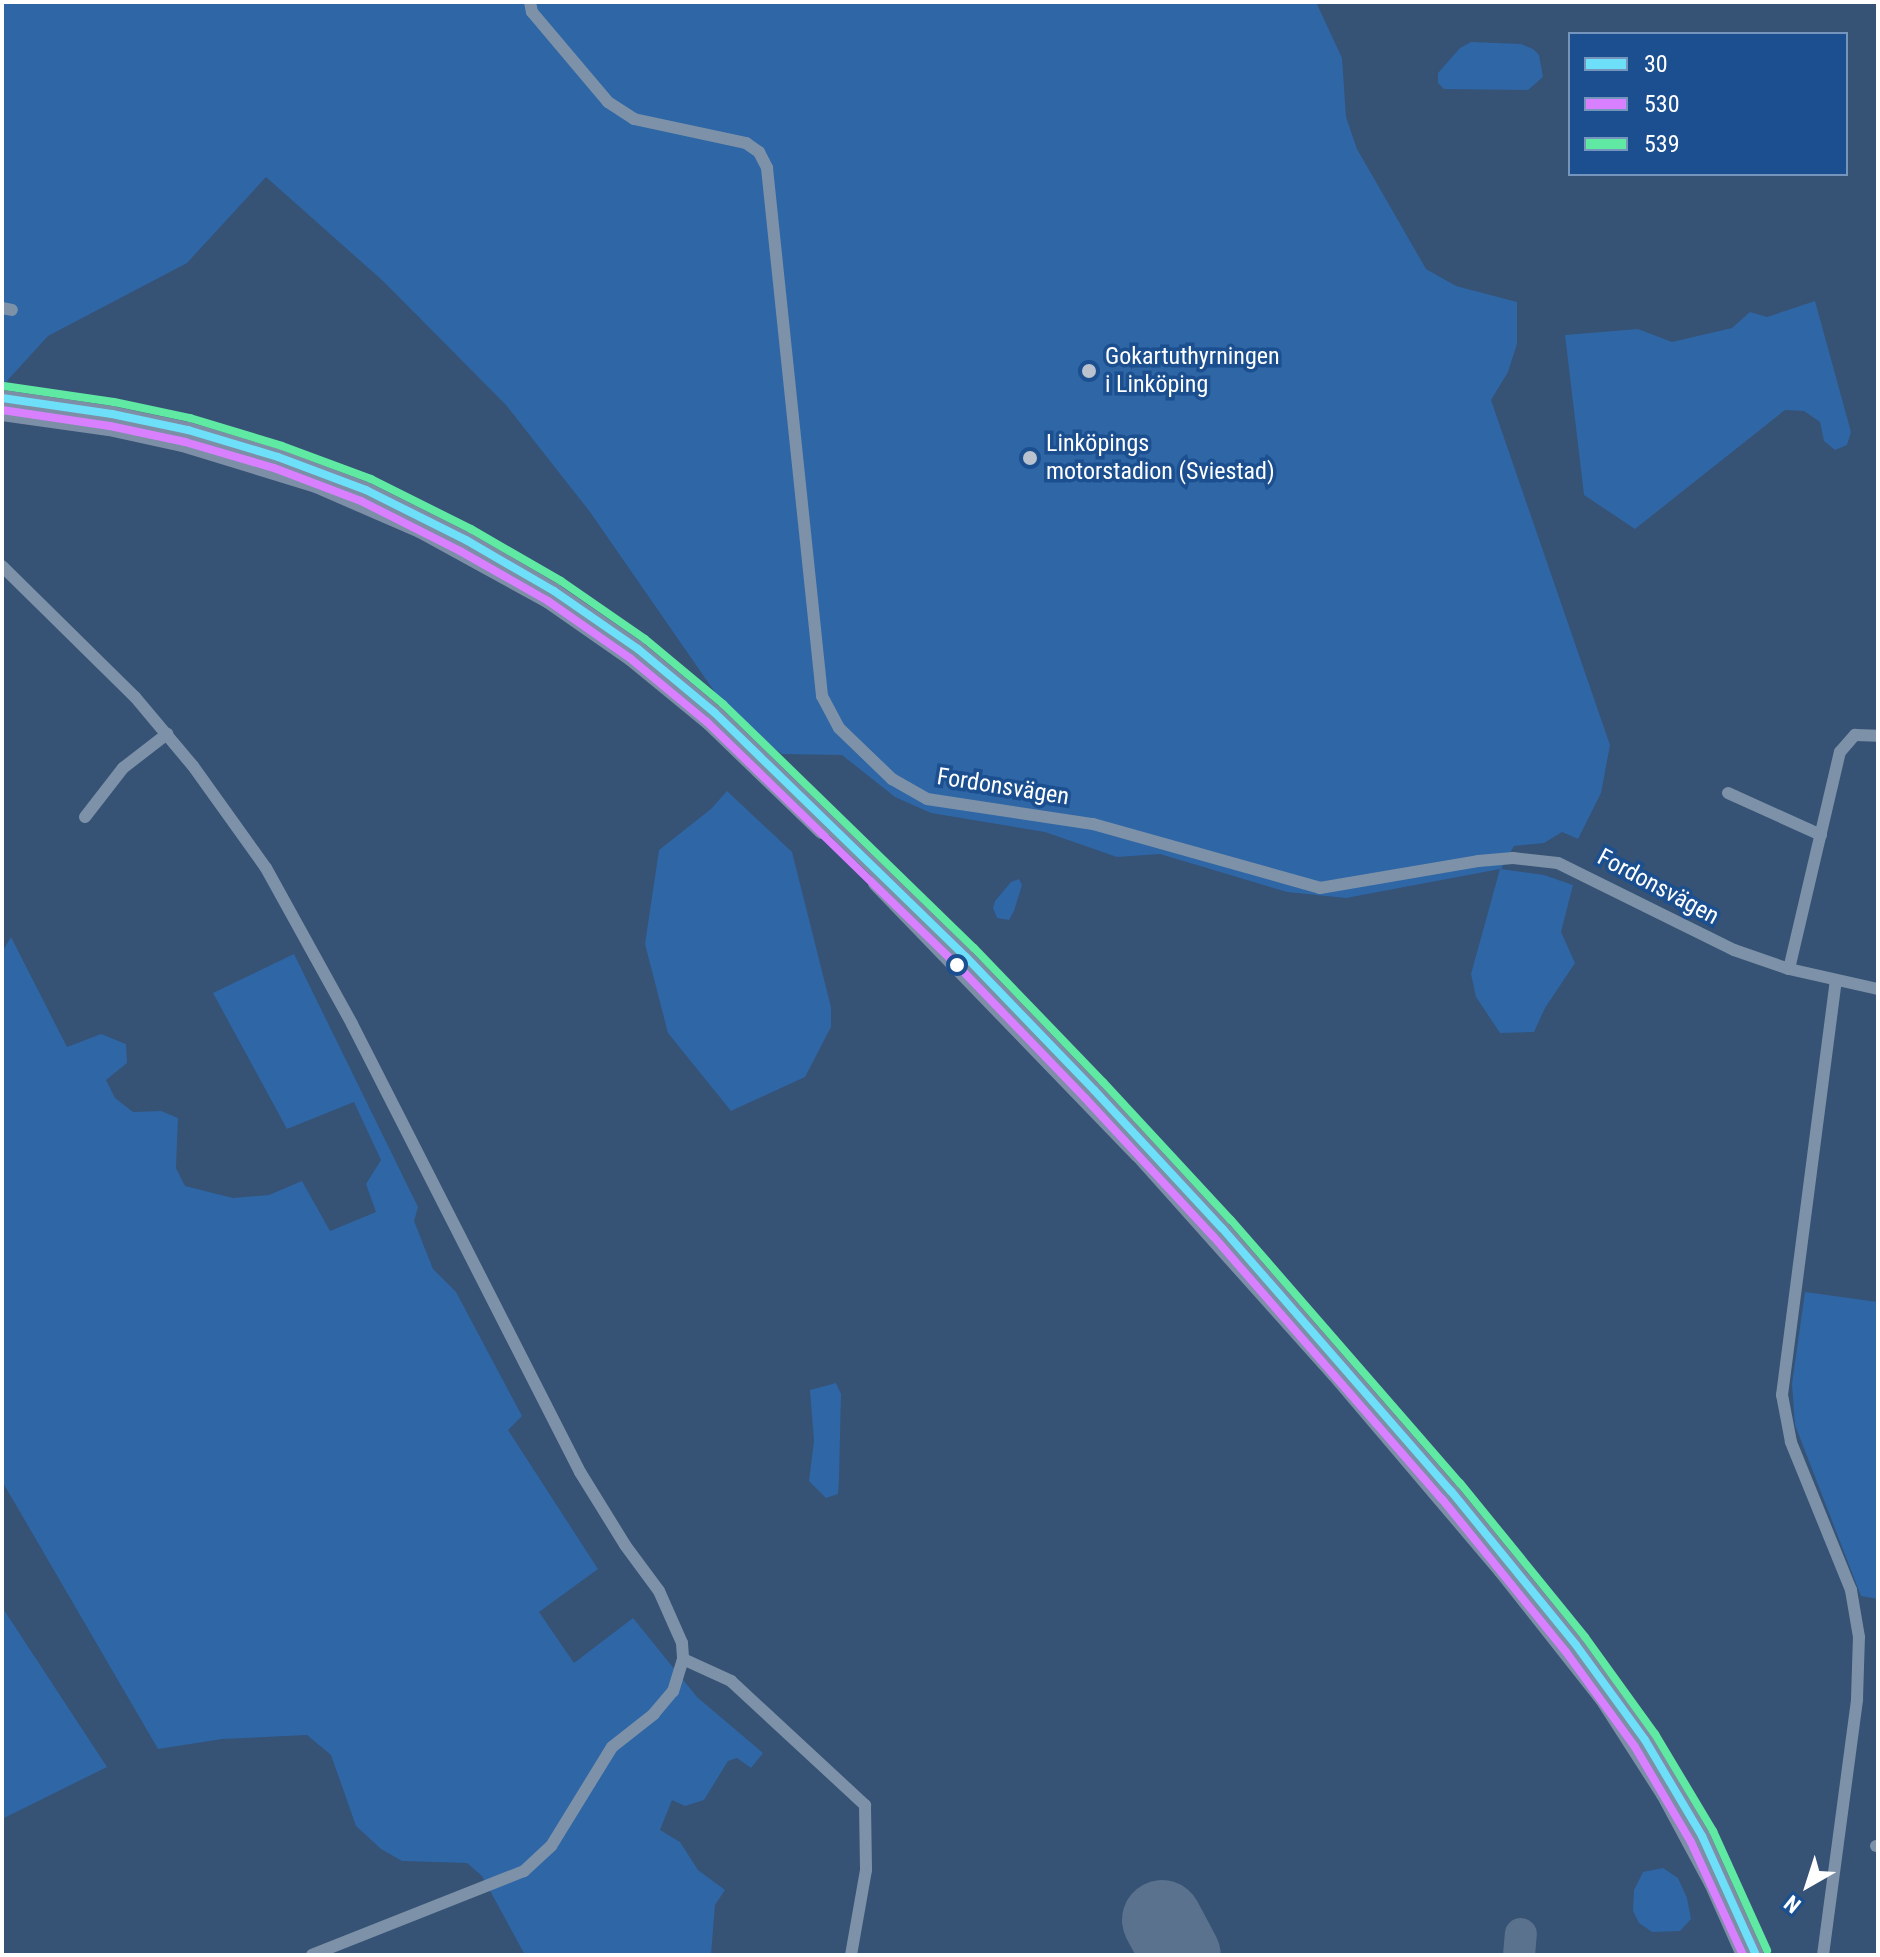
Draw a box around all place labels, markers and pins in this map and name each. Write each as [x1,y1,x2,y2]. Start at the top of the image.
place label: Gokartuthyrningen i Linköping [1105,343,1280,399]
marker: Gokartuthyrningen i Linköping [1080,362,1098,380]
place label: Linköpings motorstadion (Sviestad) [1046,430,1275,486]
marker: Linköpings motorstadion (Sviestad) [1021,449,1039,467]
unlabelled marker [949,957,965,973]

